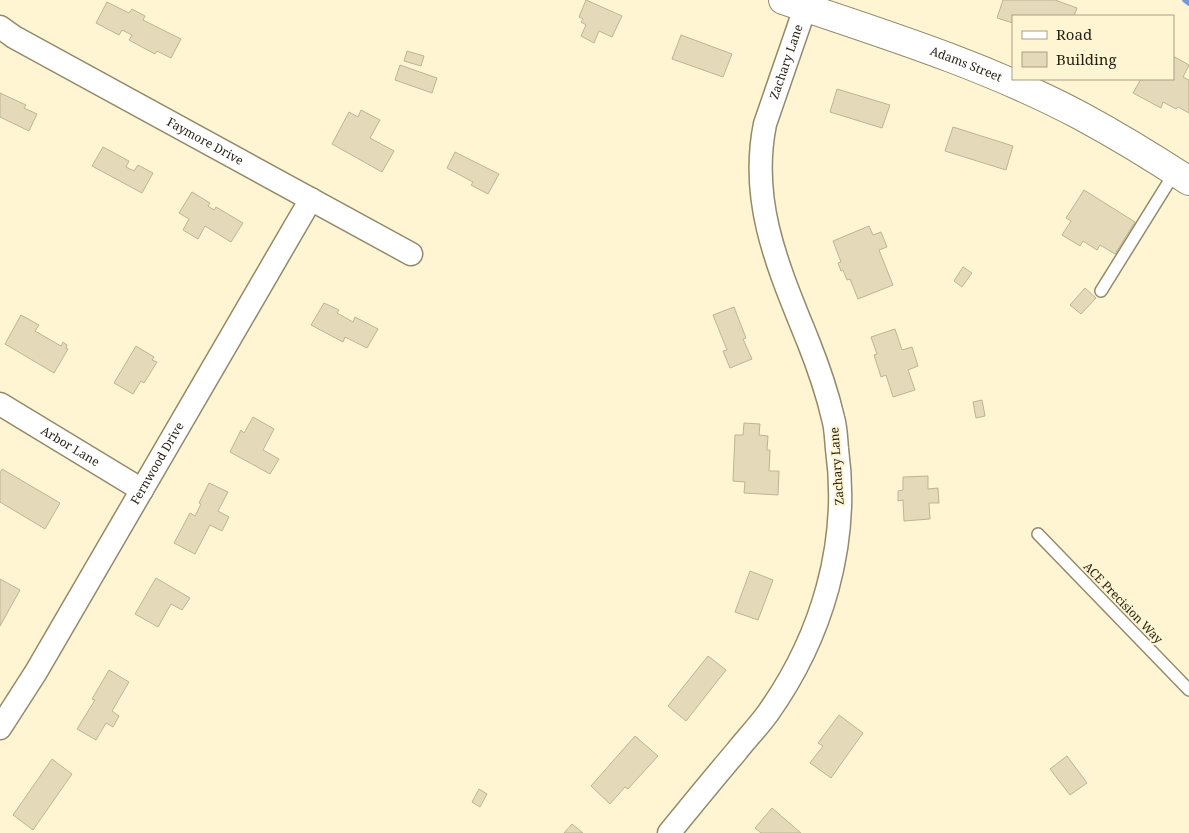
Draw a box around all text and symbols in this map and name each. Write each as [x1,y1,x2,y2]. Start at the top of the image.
legend [1012,15,1174,80]
street label: Zachary Lane [765,22,807,101]
text: Road [1056,24,1092,44]
street label: Adams Street [928,42,1005,86]
text: Building [1056,49,1117,69]
street label: Faymore Drive [164,113,247,169]
street label: Fernwood Drive [126,419,188,507]
street label: Arbor Lane [38,422,103,470]
street label: Zachary Lane [825,426,848,506]
street label: ACE Precision Way [1080,558,1167,647]

